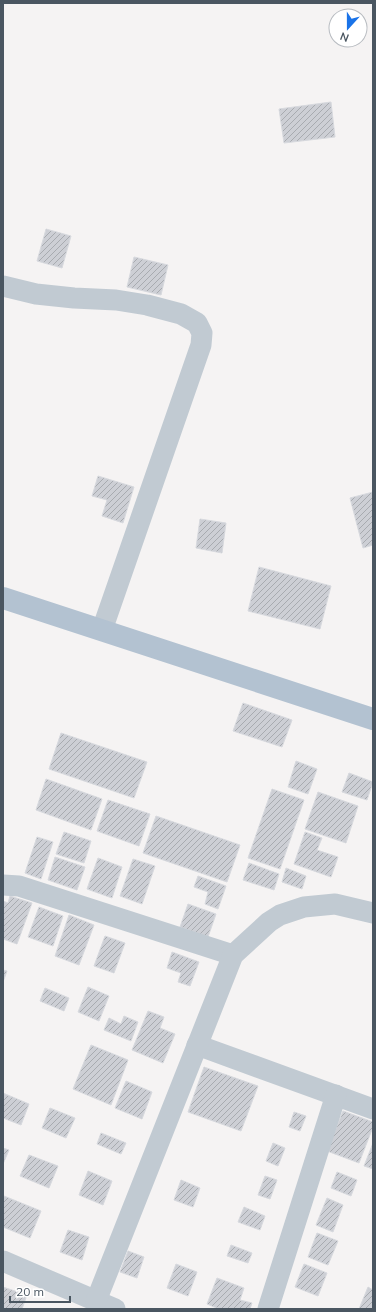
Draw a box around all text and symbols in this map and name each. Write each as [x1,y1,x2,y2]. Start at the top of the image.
north arrow [328,8,368,48]
text: N [338,29,351,45]
scale bar [10,1278,70,1304]
text: 20 m [16,1284,44,1299]

